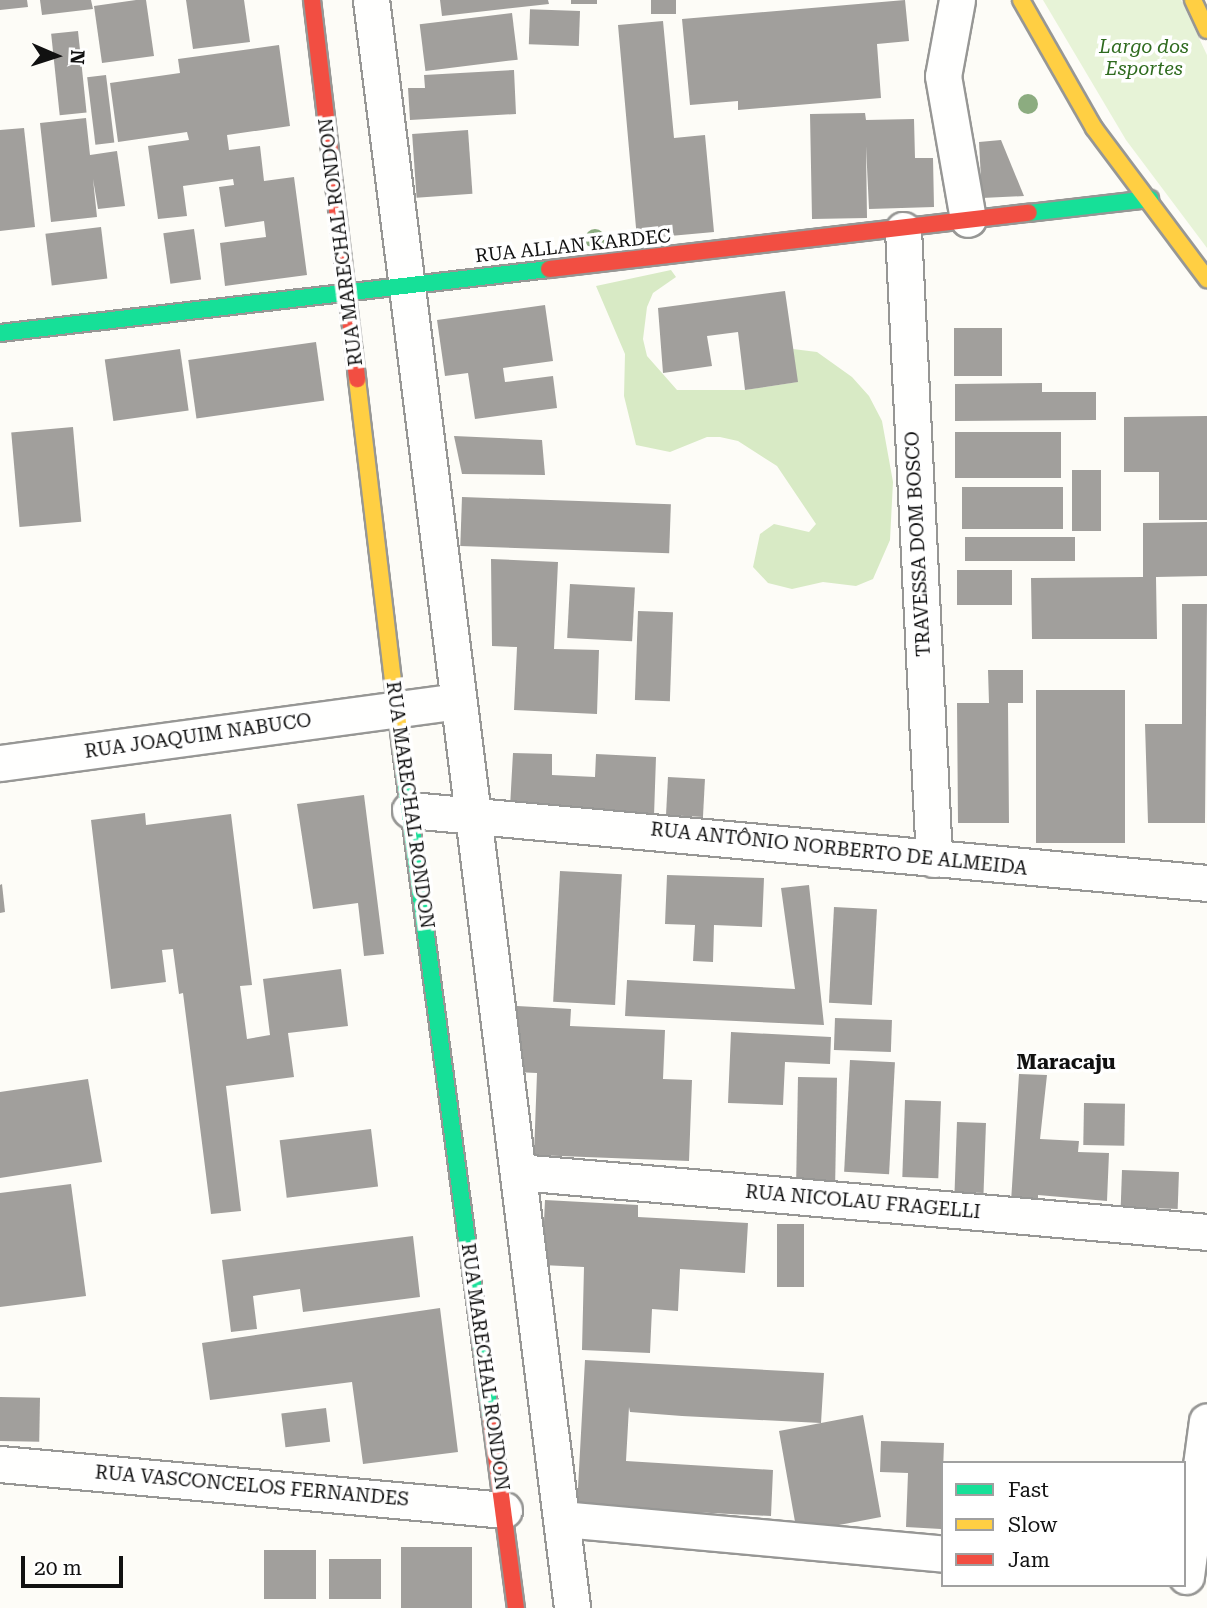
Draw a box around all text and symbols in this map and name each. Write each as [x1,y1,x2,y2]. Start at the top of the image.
north arrow [21,21,91,91]
park label: Largo dos Esportes [1099,36,1189,80]
text: N [66,49,89,65]
street label: RUA MARECHAL RONDON [314,117,368,367]
street label: RUA ALLAN KARDEC [474,224,672,268]
street label: TRAVESSA DOM BOSCO [901,431,935,657]
street label: RUA MARECHAL RONDON [381,680,439,930]
street label: RUA JOAQUIM NABUCO [83,709,313,763]
street label: RUA ANTÔNIO NORBERTO DE ALMEIDA [649,818,1029,880]
district label: Maracaju [1016,1049,1116,1075]
street label: RUA NICOLAU FRAGELLI [744,1180,982,1224]
street label: RUA MARECHAL RONDON [456,1242,514,1492]
street label: RUA VASCONCELOS FERNANDES [94,1461,410,1511]
legend [941,1461,1186,1587]
text: Fast [1008,1478,1049,1502]
text: Slow [1008,1513,1057,1537]
scale bar [24,1542,126,1586]
text: Jam [1008,1548,1050,1572]
text: 20 m [34,1556,82,1580]

